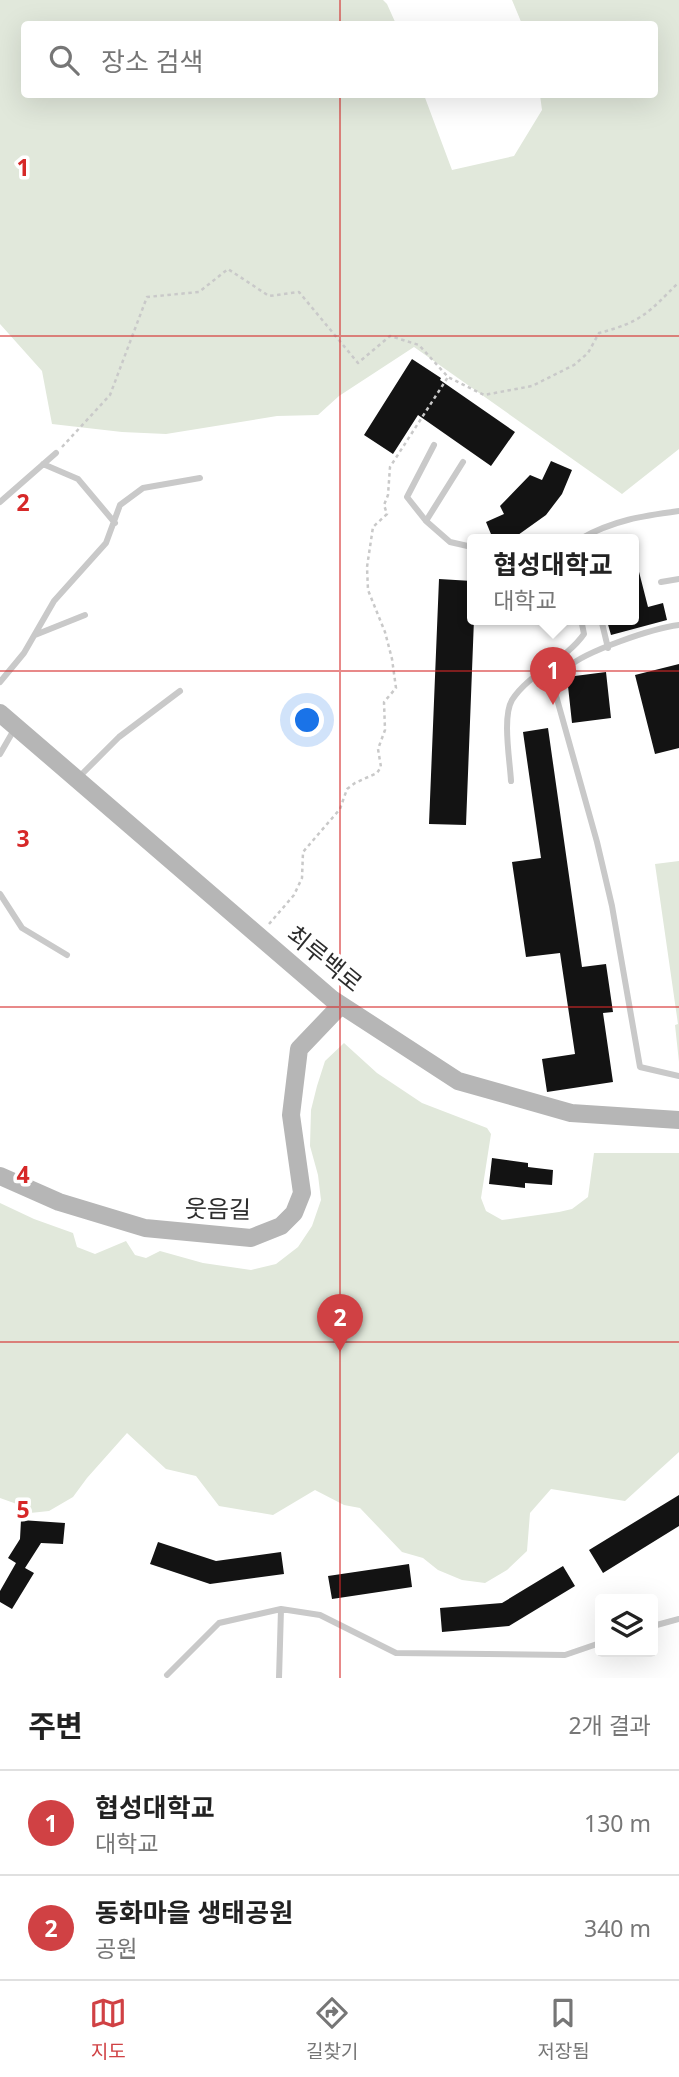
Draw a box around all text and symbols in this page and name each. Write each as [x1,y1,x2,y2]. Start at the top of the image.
search box [21,21,658,98]
icon: search [45,41,83,79]
text: 장소 검색 [101,43,203,79]
text: 1 [16,151,30,183]
text: 2 [16,486,30,518]
popup [467,534,639,625]
text: 협성대학교 [493,546,613,582]
text: 대학교 [493,584,557,616]
pin: 1 [530,647,576,705]
your location [290,703,324,737]
text: 3 [16,822,30,854]
street label: 최루백로 [280,917,370,999]
text: 4 [16,1158,30,1190]
street label: 웃음길 [185,1191,251,1225]
pin: 2 [317,1294,363,1352]
text: 5 [16,1493,30,1525]
map controls [595,1594,658,1657]
button: layers [595,1594,658,1657]
text: 주변 [28,1705,83,1746]
text: 2개 결과 [568,1709,651,1741]
text: 협성대학교 [95,1789,215,1825]
text: 1 [44,1807,58,1839]
text: 130 m [584,1807,651,1839]
text: 대학교 [95,1827,158,1859]
text: 동화마을 생태공원 [95,1894,293,1930]
text: 2 [44,1912,58,1944]
text: 340 m [584,1912,651,1944]
text: 공원 [95,1932,137,1964]
tab: 지도 [89,1994,127,2064]
tab: 길찾기 [306,1994,358,2064]
tab: 저장됨 [537,1994,590,2064]

